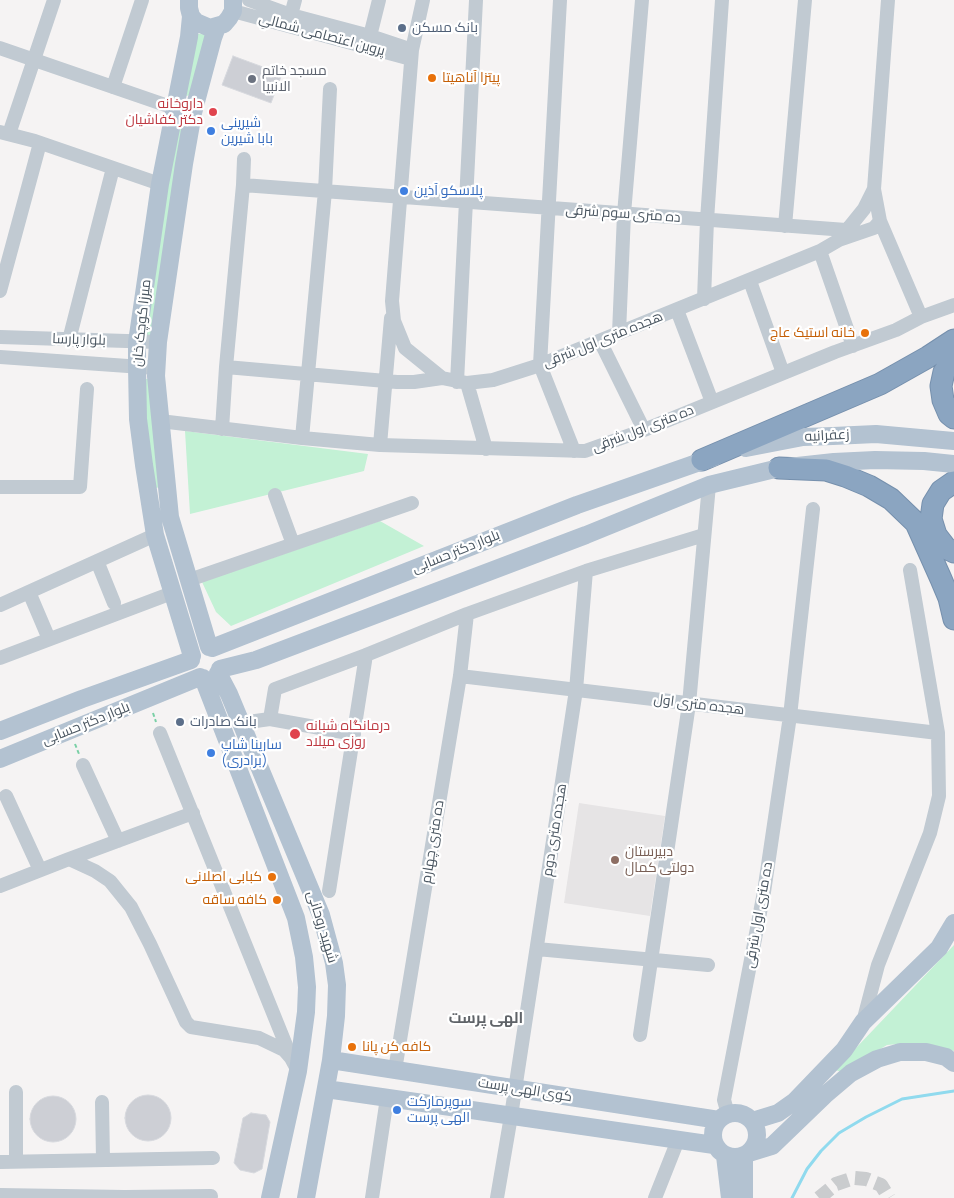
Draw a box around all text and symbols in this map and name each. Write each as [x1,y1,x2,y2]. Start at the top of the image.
street label: پروین اعتصامی شمالیِ [257,10,387,60]
place label: بانک مسکن [412,20,478,36]
marker: بانک مسکن [396,22,408,34]
place label: مسجد خاتم الانبیا [262,63,327,95]
place label: پیتزا آناهیتا [442,70,500,86]
marker: پیتزا آناهیتا [426,72,438,84]
marker: مسجد خاتم الانبیا [246,73,258,85]
place label: داروخانه دکتر کفاشیان [125,96,203,128]
marker: داروخانه دکتر کفاشیان [207,106,219,118]
place label: شیرینی بابا شیرین [221,115,273,148]
marker: شیرینی بابا شیرین [205,125,217,137]
place label: پلاسکو آذین [414,183,483,199]
marker: پلاسکو آذین [398,185,410,197]
street label: ده متری سوم شرقی [565,202,681,226]
street label: میرزا کوچک خان [129,279,155,367]
street label: هجده متری اول شرقی [541,308,665,372]
place label: خانه استیک عاج [770,325,855,341]
marker: خانه استیک عاج [859,327,871,339]
street label: بلوار پارسا [52,331,106,349]
street label: ده متری اول شرقی [590,402,696,456]
street label: زعفرانیه [804,426,850,446]
street label: بلوار دکتر حسابی [410,527,502,577]
street label: هجده متری اول [653,691,745,719]
street label: بلوار دکتر حسابی [40,699,132,749]
place label: بانک صادرات [190,714,257,730]
marker: بانک صادرات [174,716,186,728]
place label: درمانگاه شبانه روزی میلاد [306,718,390,750]
marker: درمانگاه شبانه روزی میلاد [288,727,302,741]
place label: سارینا شاپ (برادری) [221,737,282,770]
marker: سارینا شاپ (برادری) [205,747,217,759]
street label: هجده متری دوم [539,782,571,878]
street label: ده متری چهارم [418,799,448,885]
place label: دبیرستان دولتی کمال [625,844,694,876]
marker: دبیرستان دولتی کمال [609,854,621,866]
street label: ده متری اول شرقی [741,861,777,969]
place label: کبابی اصلانی [185,869,262,885]
marker: کبابی اصلانی [266,871,278,883]
street label: شهید روحانی [303,889,341,965]
place label: کافه ساقه [202,892,267,908]
marker: کافه ساقه [271,894,283,906]
district label: الهی پرست [449,1010,523,1028]
place label: کافه کن پانا [362,1039,431,1055]
marker: کافه کن پانا [346,1041,358,1053]
street label: کوی الهی پرست [477,1074,573,1106]
place label: سوپرمارکت الهی پرست [407,1094,472,1126]
marker: سوپرمارکت الهی پرست [391,1104,403,1116]

